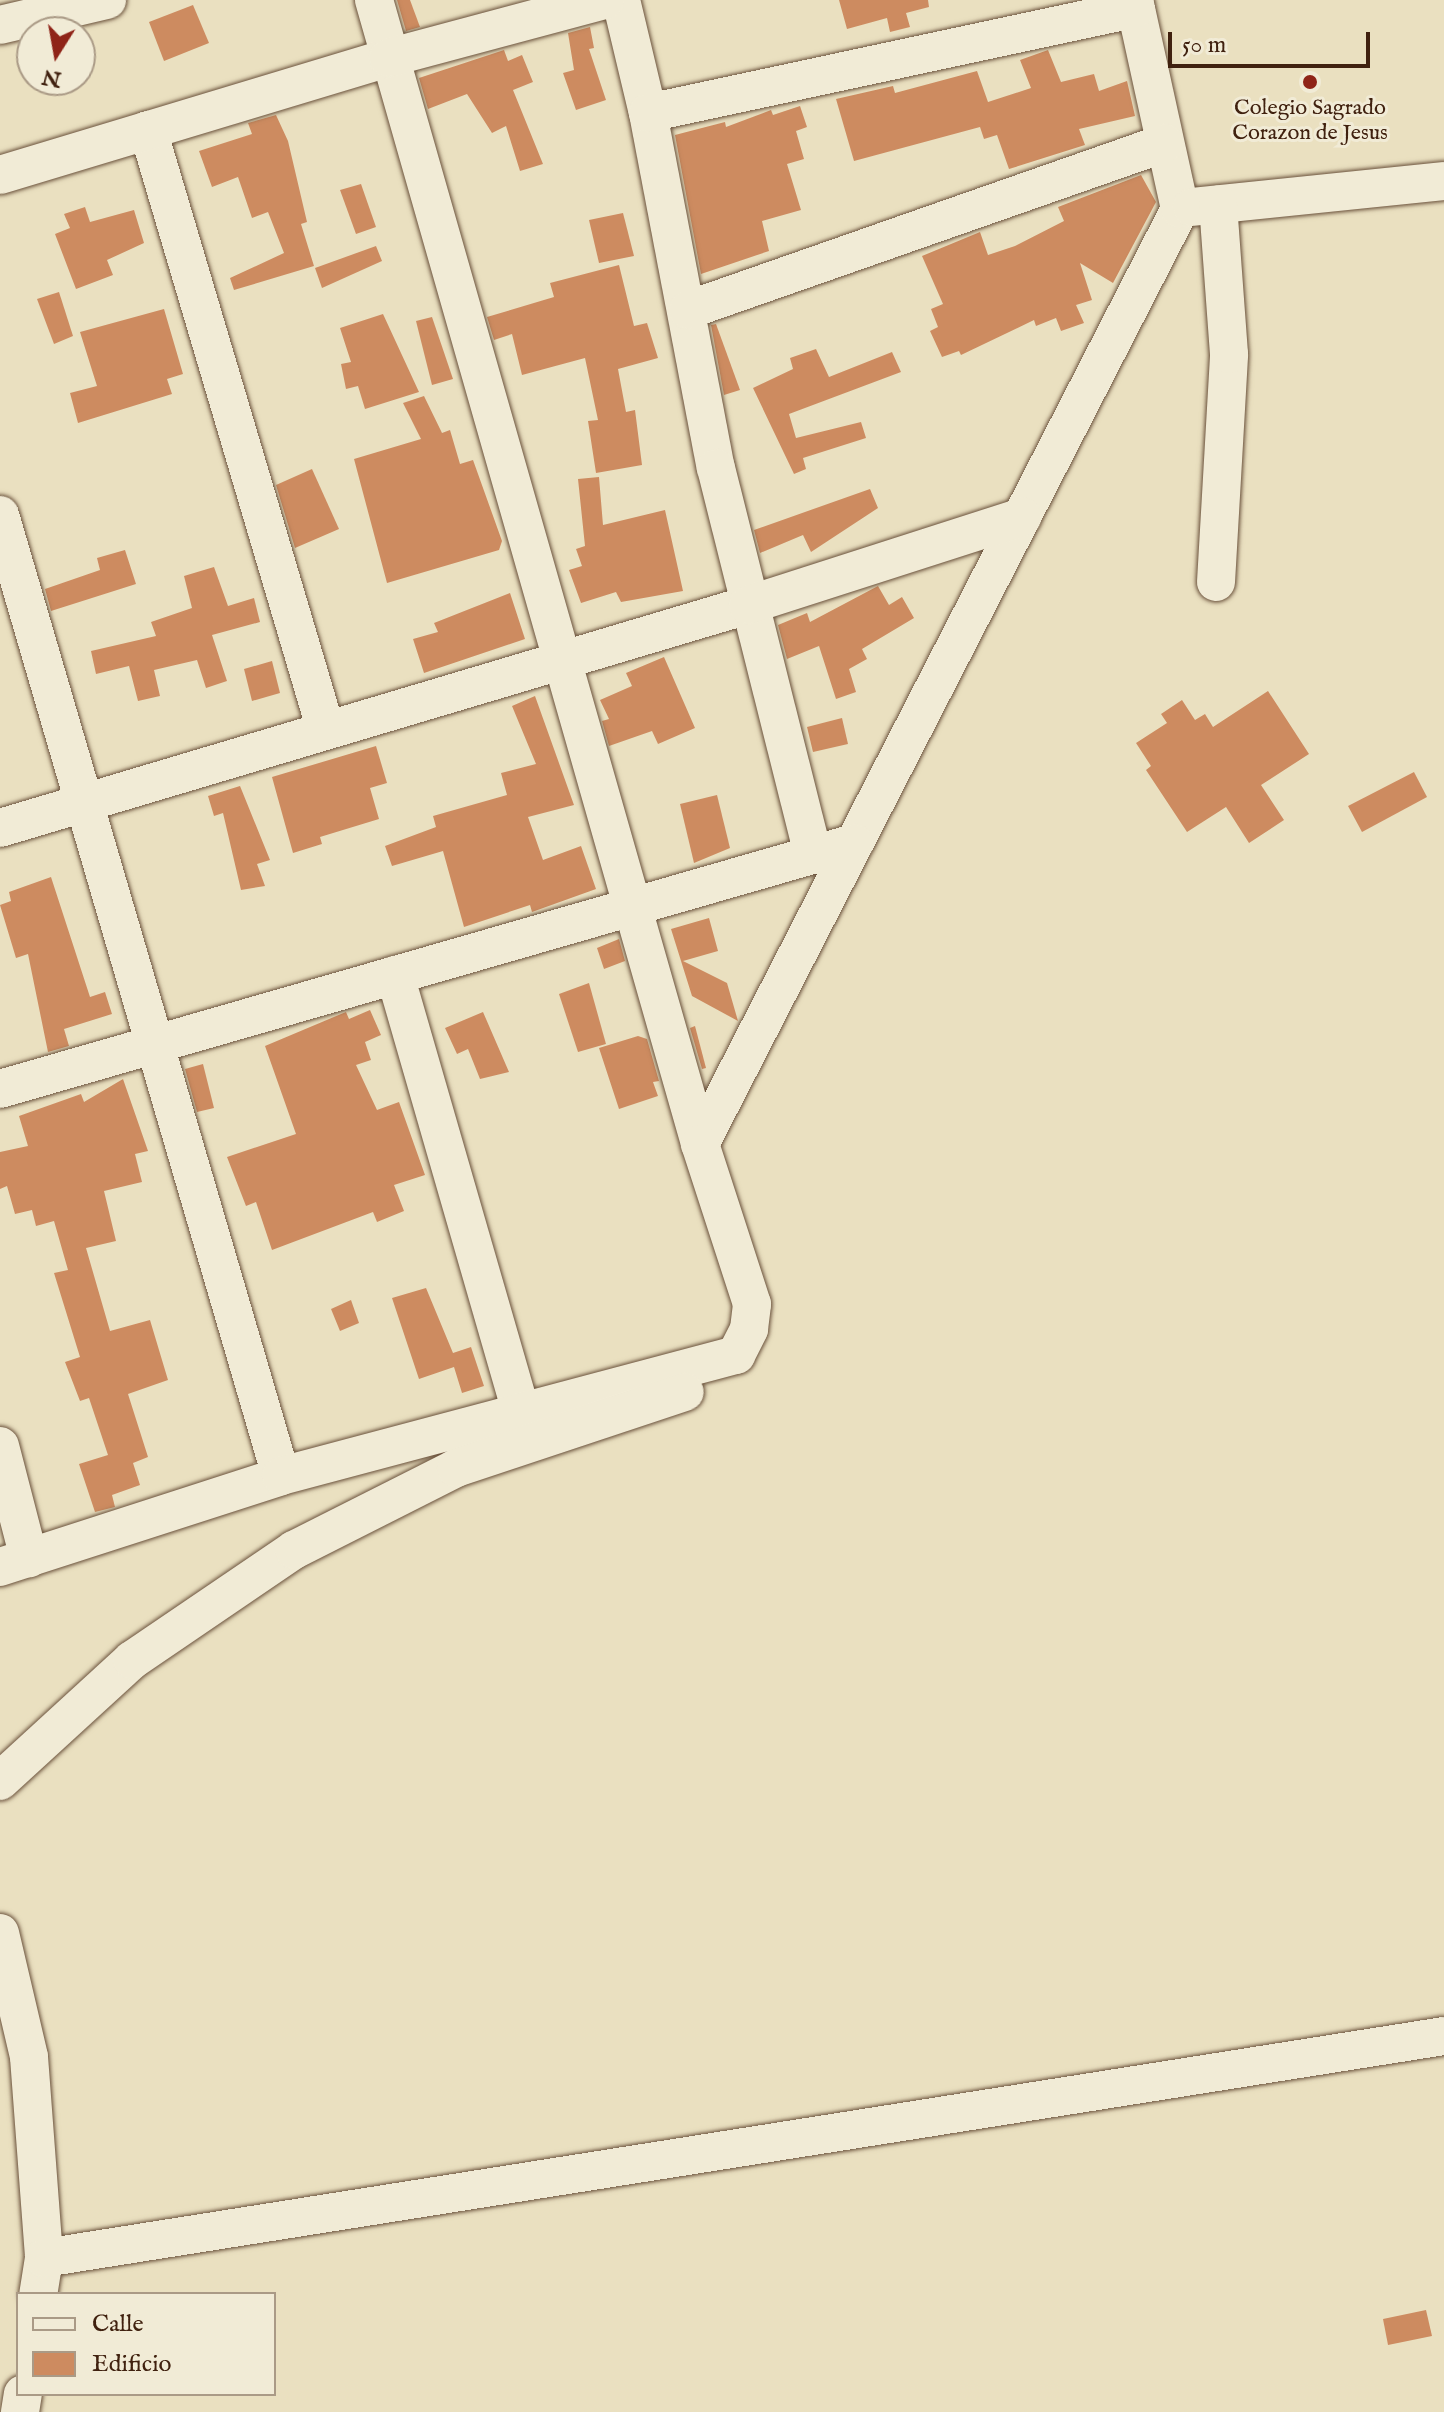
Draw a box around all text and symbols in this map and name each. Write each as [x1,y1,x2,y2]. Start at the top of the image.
north arrow [16,16,96,96]
scale bar [1172,16,1374,66]
text: 50 m [1182,30,1226,61]
text: N [40,62,64,93]
marker: Colegio Sagrado Corazon de Jesus [1301,73,1319,91]
place label: Colegio Sagrado Corazon de Jesus [1232,95,1388,146]
legend [16,2292,276,2396]
text: Calle [92,2309,144,2340]
text: Edificio [92,2349,171,2380]

